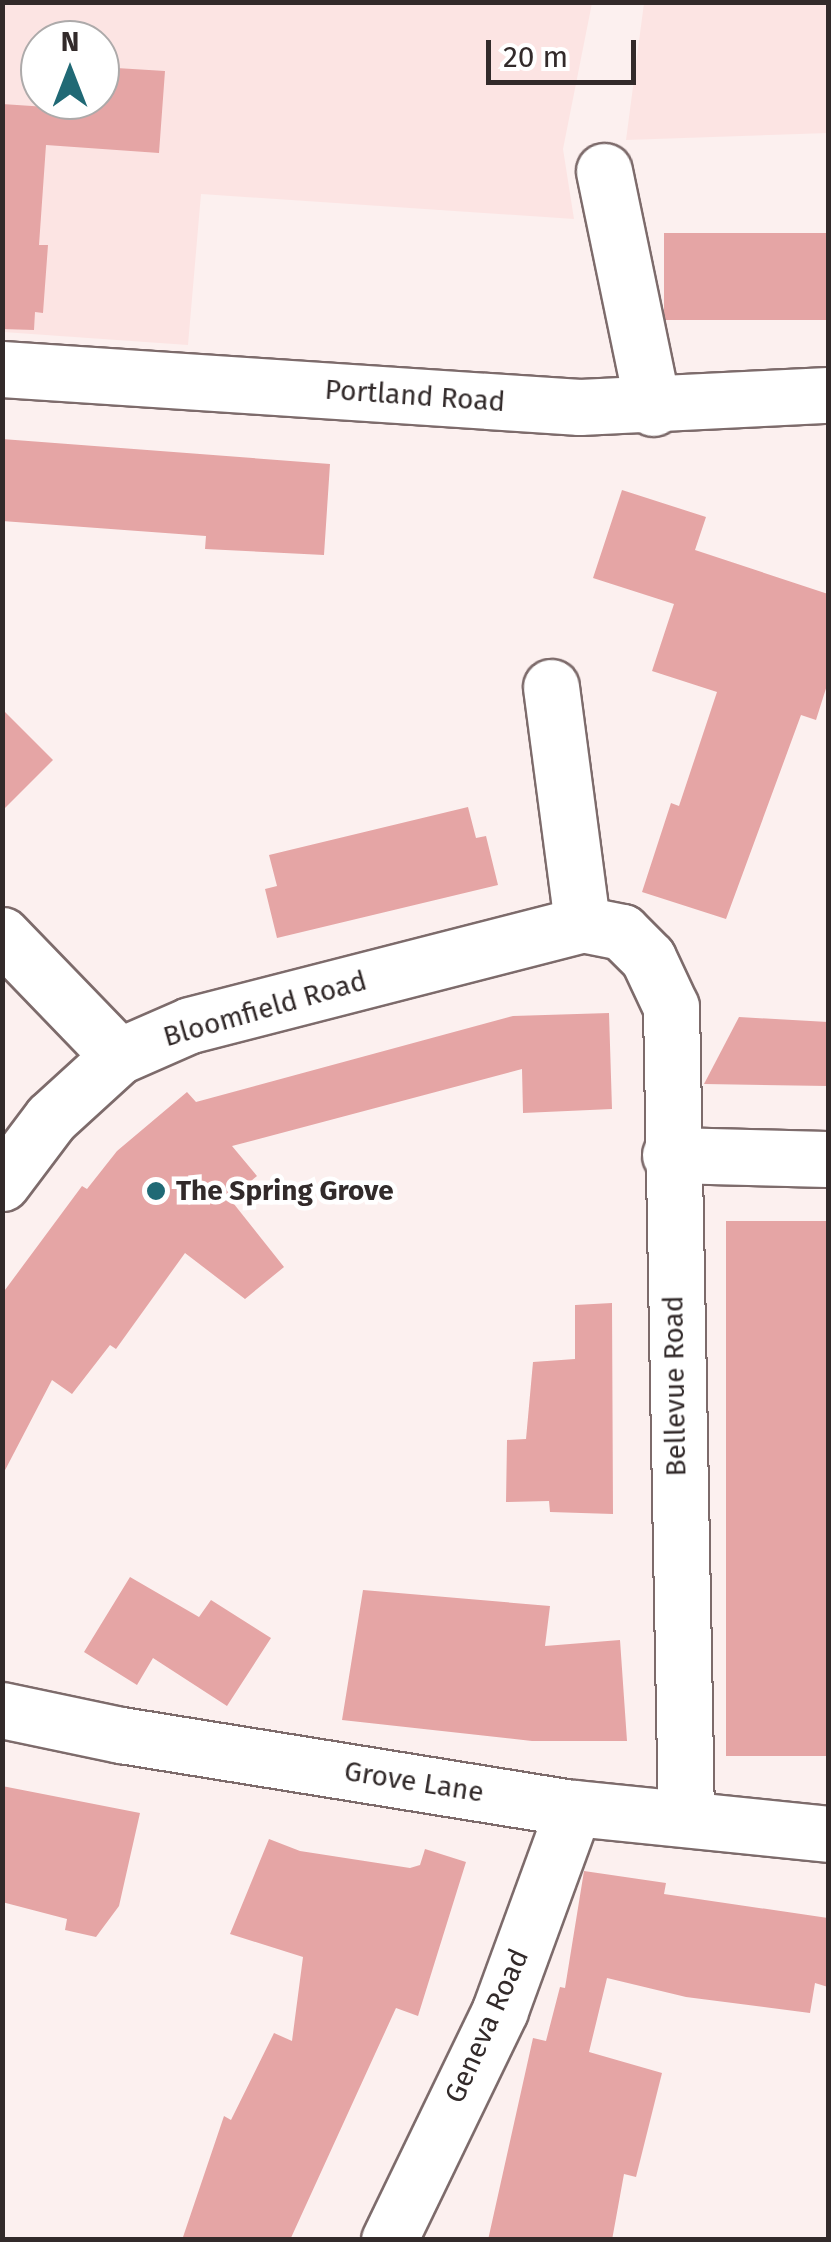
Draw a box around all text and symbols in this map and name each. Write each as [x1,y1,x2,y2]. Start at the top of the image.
north arrow [20,20,120,120]
scale bar [491,20,641,82]
text: N [61,25,79,58]
text: 20 m [503,39,568,75]
street label: Portland Road [324,373,506,419]
street label: Bloomfield Road [159,964,371,1054]
place label: The Spring Grove [176,1174,394,1208]
marker: The Spring Grove [145,1180,167,1202]
street label: Bellevue Road [657,1295,693,1477]
street label: Grove Lane [342,1754,486,1810]
street label: Geneva Road [438,1944,536,2108]

